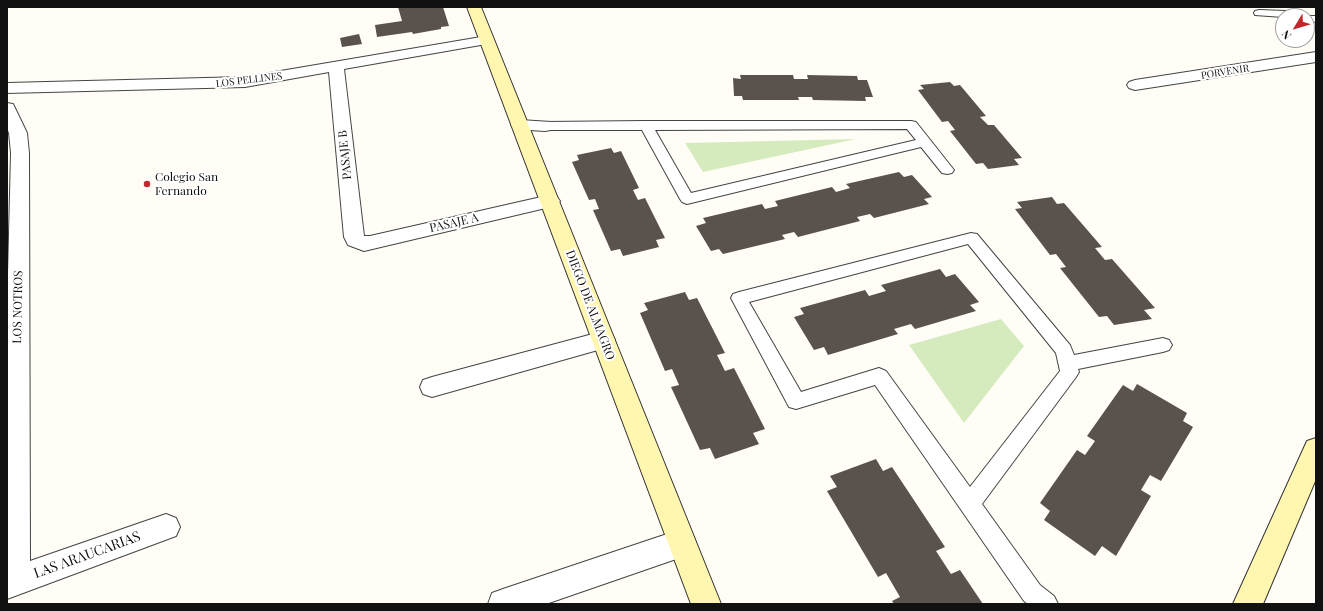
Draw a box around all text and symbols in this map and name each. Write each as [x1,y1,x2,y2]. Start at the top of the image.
north arrow [1275,8,1315,48]
text: N [1278,27,1294,43]
street label: PORVENIR [1200,62,1250,82]
street label: LOS PELLINES [215,70,283,90]
street label: PASAJE B [335,130,355,180]
place label: Colegio San Fernando [155,170,218,198]
marker: Colegio San Fernando [142,179,152,189]
street label: PASAJE A [428,210,480,236]
street label: DIEGO DE ALMAGRO [562,248,618,362]
street label: LOS NOTROS [10,270,26,344]
street label: LAS ARAUCARIAS [31,528,143,582]

